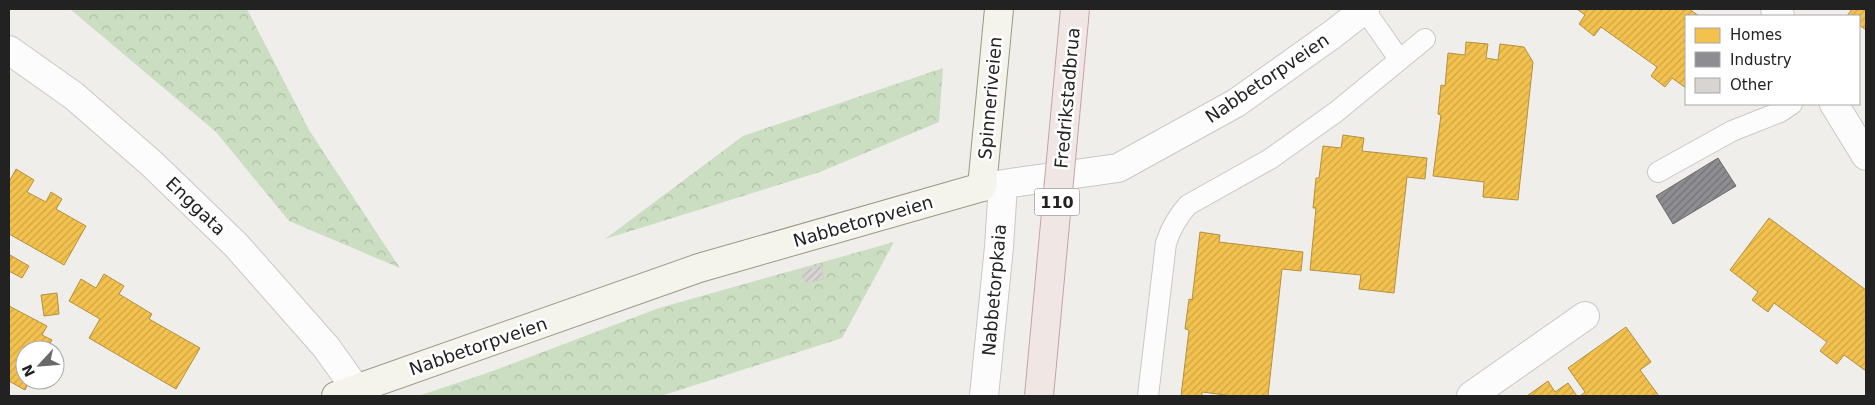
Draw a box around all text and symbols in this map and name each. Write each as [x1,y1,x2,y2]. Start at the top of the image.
legend [1685,15,1860,105]
text: Homes [1730,26,1782,44]
street label: Fredrikstadbrua [1050,27,1084,169]
street label: Nabbetorpveien [1201,29,1333,127]
street label: Spinneriveien [974,36,1006,160]
text: Industry [1730,51,1792,69]
text: Other [1730,76,1773,94]
street label: Enggata [162,172,230,240]
road number: 110 [1034,188,1080,216]
street label: Nabbetorpveien [791,191,935,251]
street label: Nabbetorpkaia [978,223,1010,357]
street label: Nabbetorpveien [406,313,550,379]
north arrow [15,340,65,390]
text: N [19,362,38,379]

